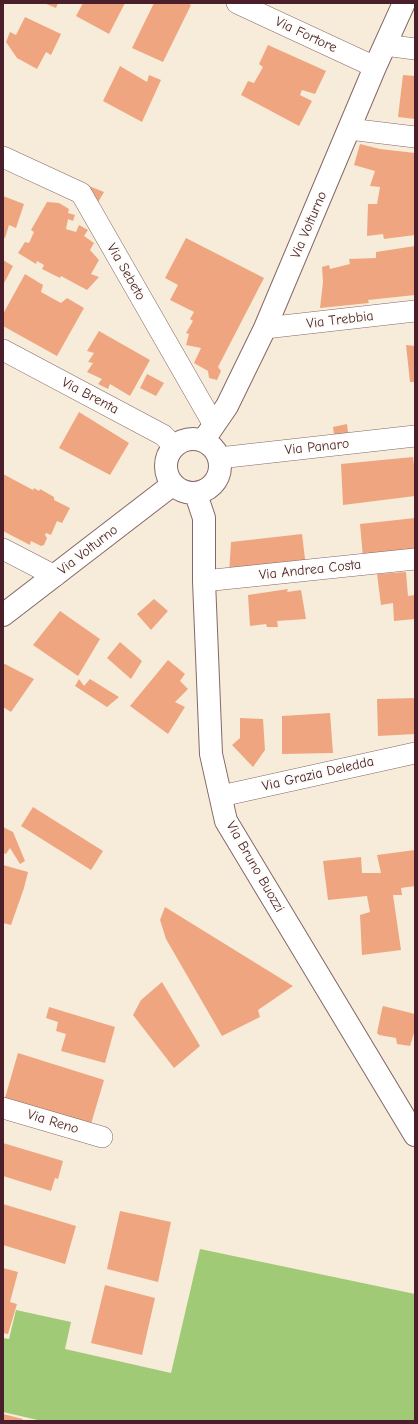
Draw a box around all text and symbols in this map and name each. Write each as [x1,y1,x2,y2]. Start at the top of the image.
street label: Via Fortore [272,13,340,57]
street label: Via Volturno [287,189,331,261]
street label: Via Sebeto [103,241,149,303]
street label: Via Trebbia [305,308,375,332]
street label: Via Brenta [59,374,121,418]
street label: Via Panaro [284,435,350,459]
street label: Via Volturno [55,521,121,579]
street label: Via Andrea Costa [258,556,362,584]
street label: Via Grazia Deledda [260,753,376,795]
street label: Via Bruno Buozzi [222,819,288,915]
street label: Via Reno [25,1106,81,1138]

